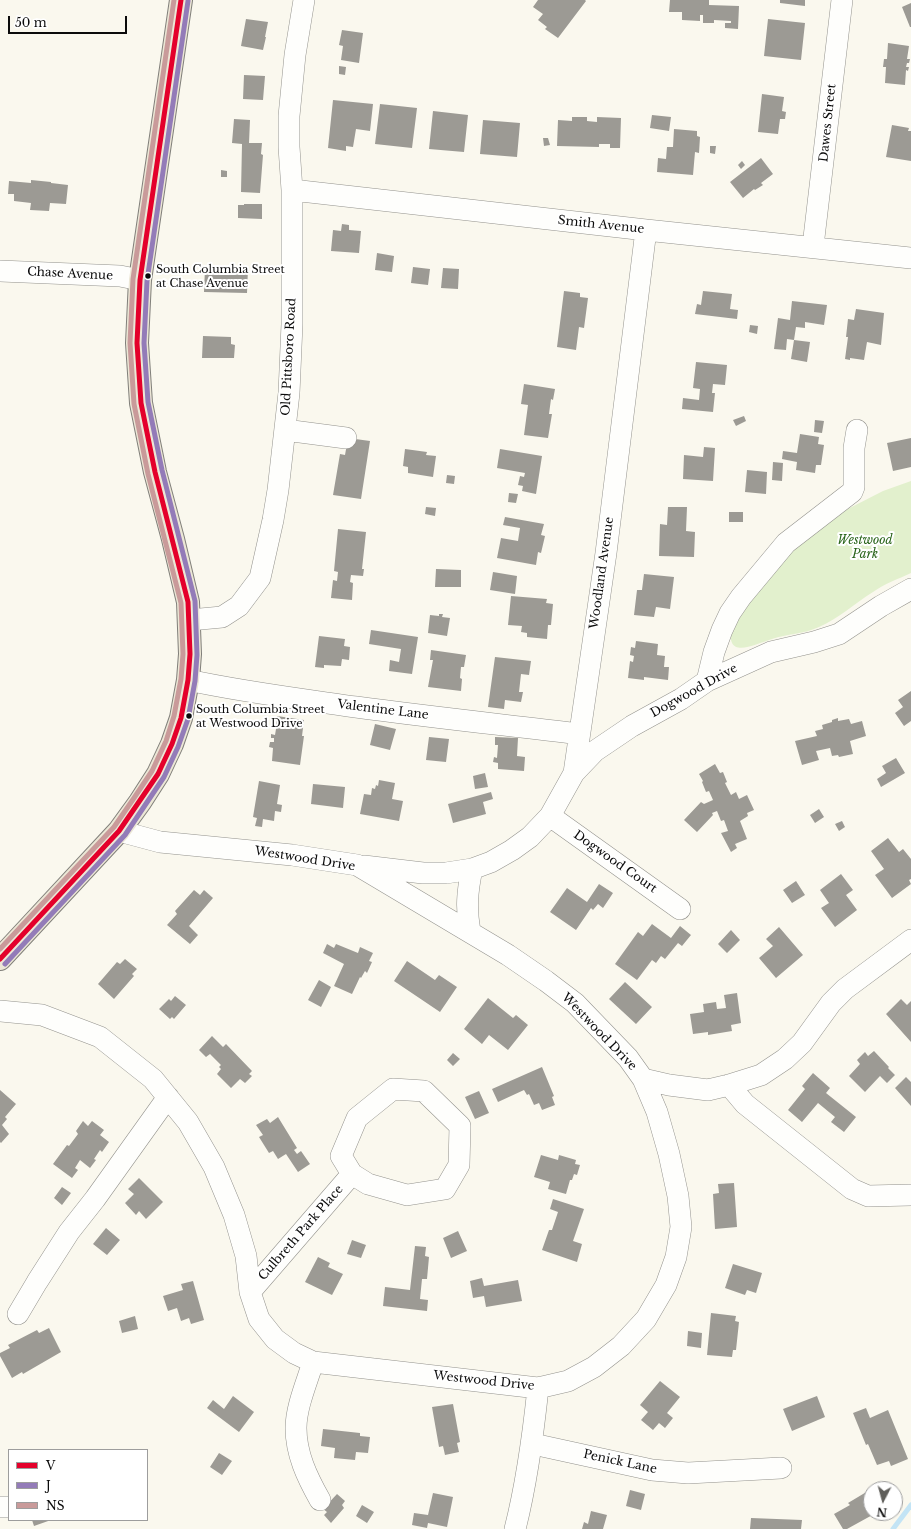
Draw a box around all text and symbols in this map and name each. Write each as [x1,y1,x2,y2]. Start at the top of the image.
scale bar [10,8,129,34]
text: 50 m [15,15,47,30]
street label: Dawes Street [817,83,839,163]
street label: Smith Avenue [557,213,645,237]
place label: South Columbia Street at Chase Avenue [156,263,285,289]
street label: Chase Avenue [27,265,113,283]
marker: South Columbia Street at Chase Avenue [143,271,153,281]
street label: Old Pittsboro Road [279,298,299,416]
street label: Woodland Avenue [587,516,617,630]
park label: Westwood Park [837,534,893,562]
street label: Dogwood Drive [648,661,740,721]
street label: Valentine Lane [337,697,429,723]
place label: South Columbia Street at Westwood Drive [196,703,325,729]
marker: South Columbia Street at Westwood Drive [184,711,194,721]
street label: Dogwood Court [570,828,660,896]
street label: Westwood Drive [254,844,356,874]
street label: Westwood Drive [559,990,639,1074]
street label: Culbreth Park Place [256,1182,346,1284]
street label: Westwood Drive [433,1369,535,1393]
street label: Penick Lane [582,1447,658,1477]
legend [8,1449,148,1521]
text: V [46,1458,55,1473]
text: J [46,1478,51,1493]
north arrow [863,1481,903,1521]
text: NS [46,1498,65,1513]
text: N [876,1504,888,1519]

